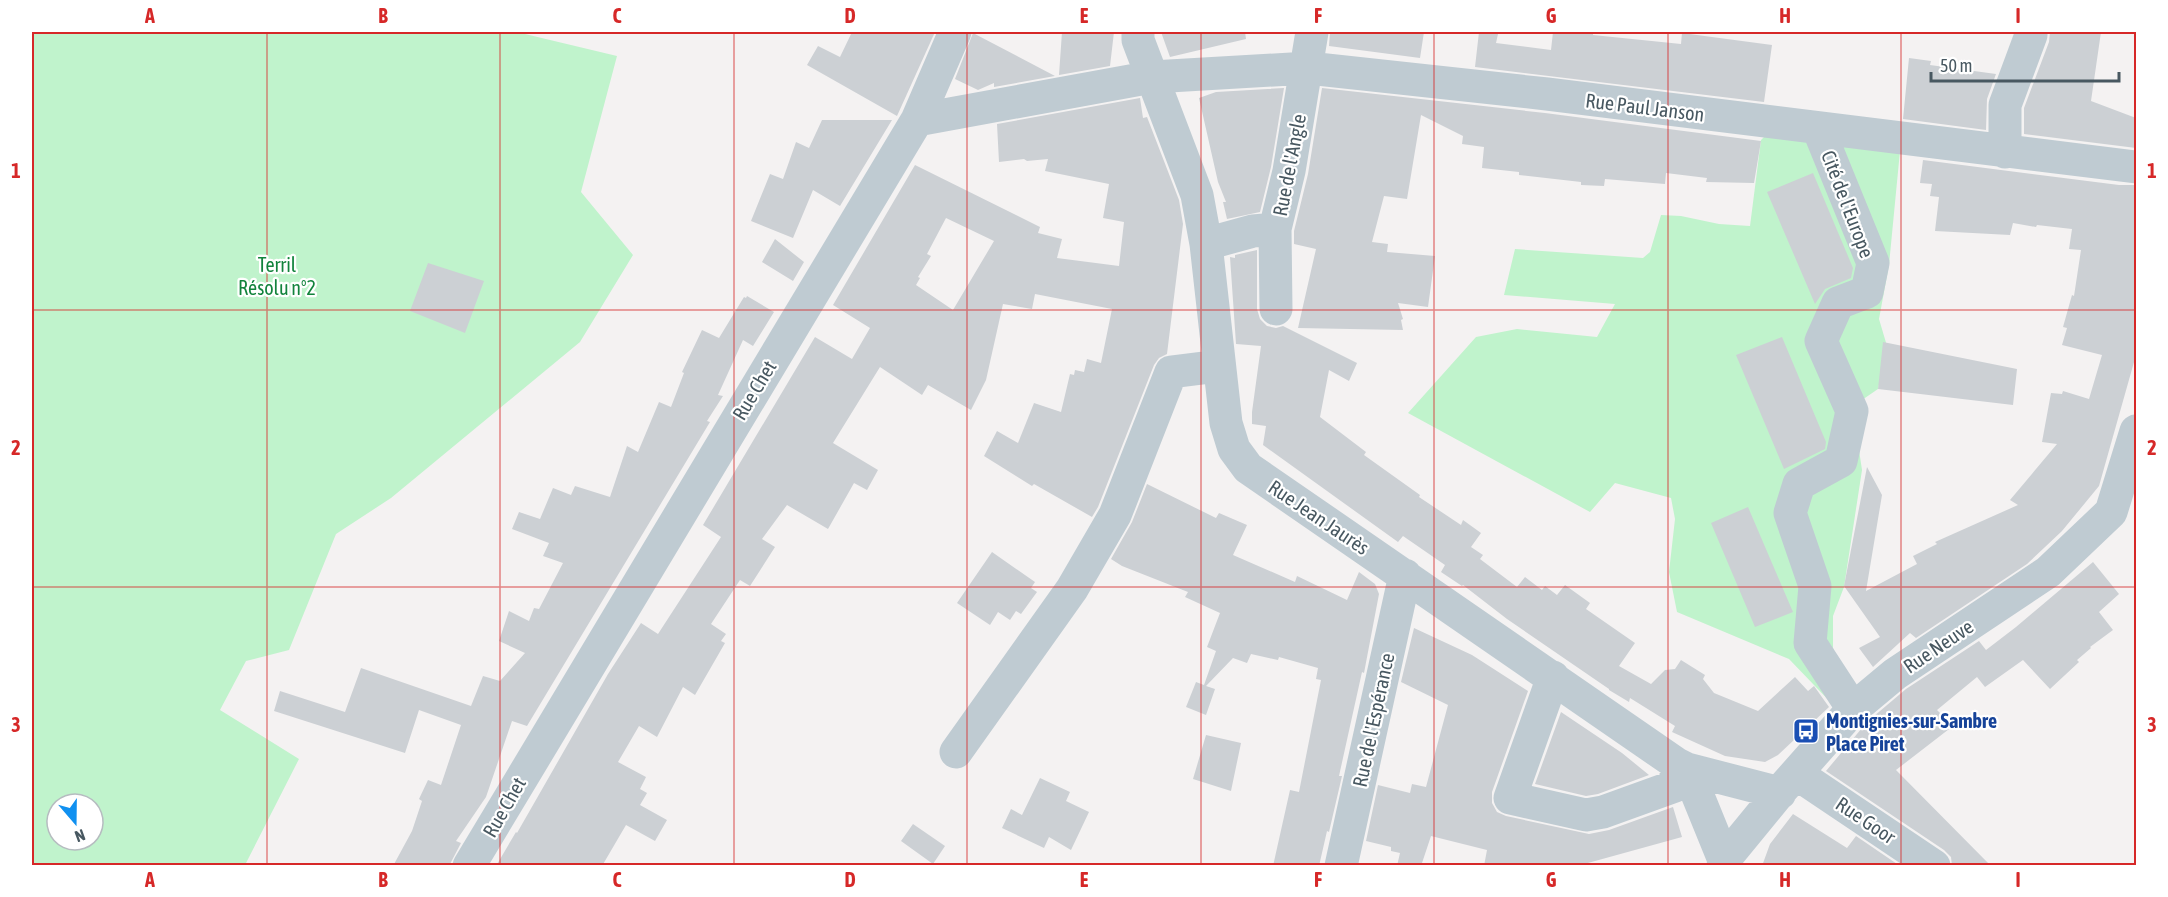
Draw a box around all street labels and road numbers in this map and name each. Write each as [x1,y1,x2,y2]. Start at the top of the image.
street label: Rue Paul Janson [1584,88,1706,126]
street label: Rue de l'Angle [1268,112,1310,218]
street label: Cité de l'Europe [1817,147,1879,261]
street label: Rue Chet [727,356,781,424]
street label: Rue Jean Jaurès [1264,475,1374,559]
street label: Rue Neuve [1899,614,1977,678]
street label: Rue de l'Espérance [1348,651,1398,789]
street label: Rue Chet [478,773,530,841]
street label: Rue Goor [1832,792,1901,849]

